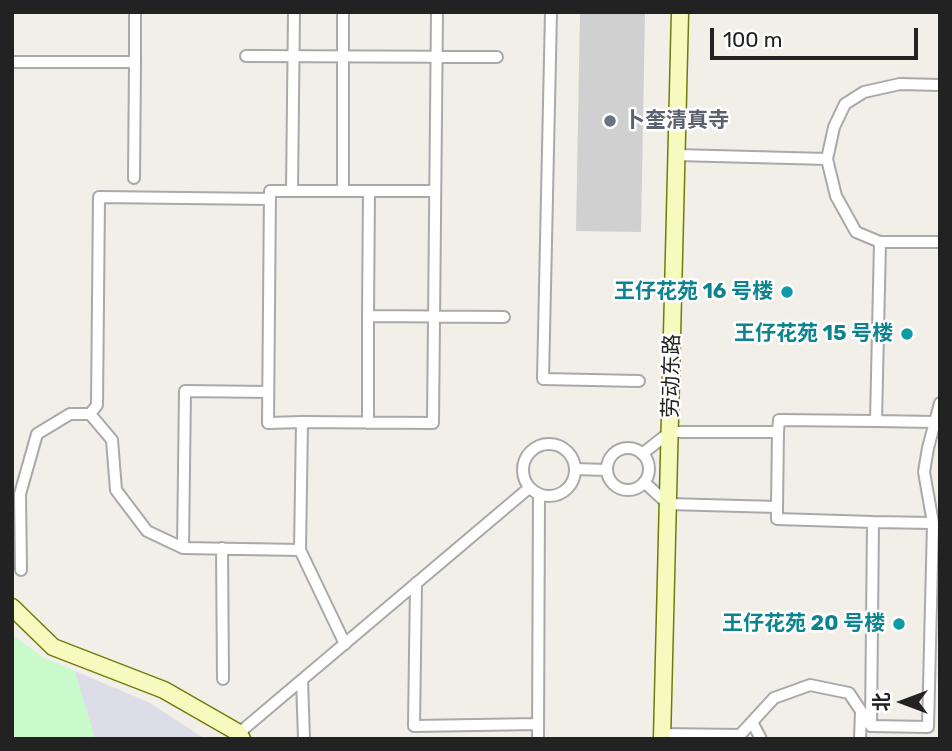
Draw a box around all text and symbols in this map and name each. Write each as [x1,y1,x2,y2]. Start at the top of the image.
scale bar [714,14,922,58]
text: 100 m [723,27,782,52]
place label: 卜奎清真寺 [624,108,729,134]
marker: 卜奎清真寺 [602,113,618,129]
place label: 王仔花苑 16 号楼 [614,279,773,305]
marker: 王仔花苑 16 号楼 [779,284,795,300]
place label: 王仔花苑 15 号楼 [734,321,893,347]
marker: 王仔花苑 15 号楼 [899,326,915,342]
street label: 劳动东路 [659,334,685,418]
place label: 王仔花苑 20 号楼 [722,611,885,637]
marker: 王仔花苑 20 号楼 [891,616,907,632]
north arrow [868,667,938,737]
text: 北 [870,693,893,712]

